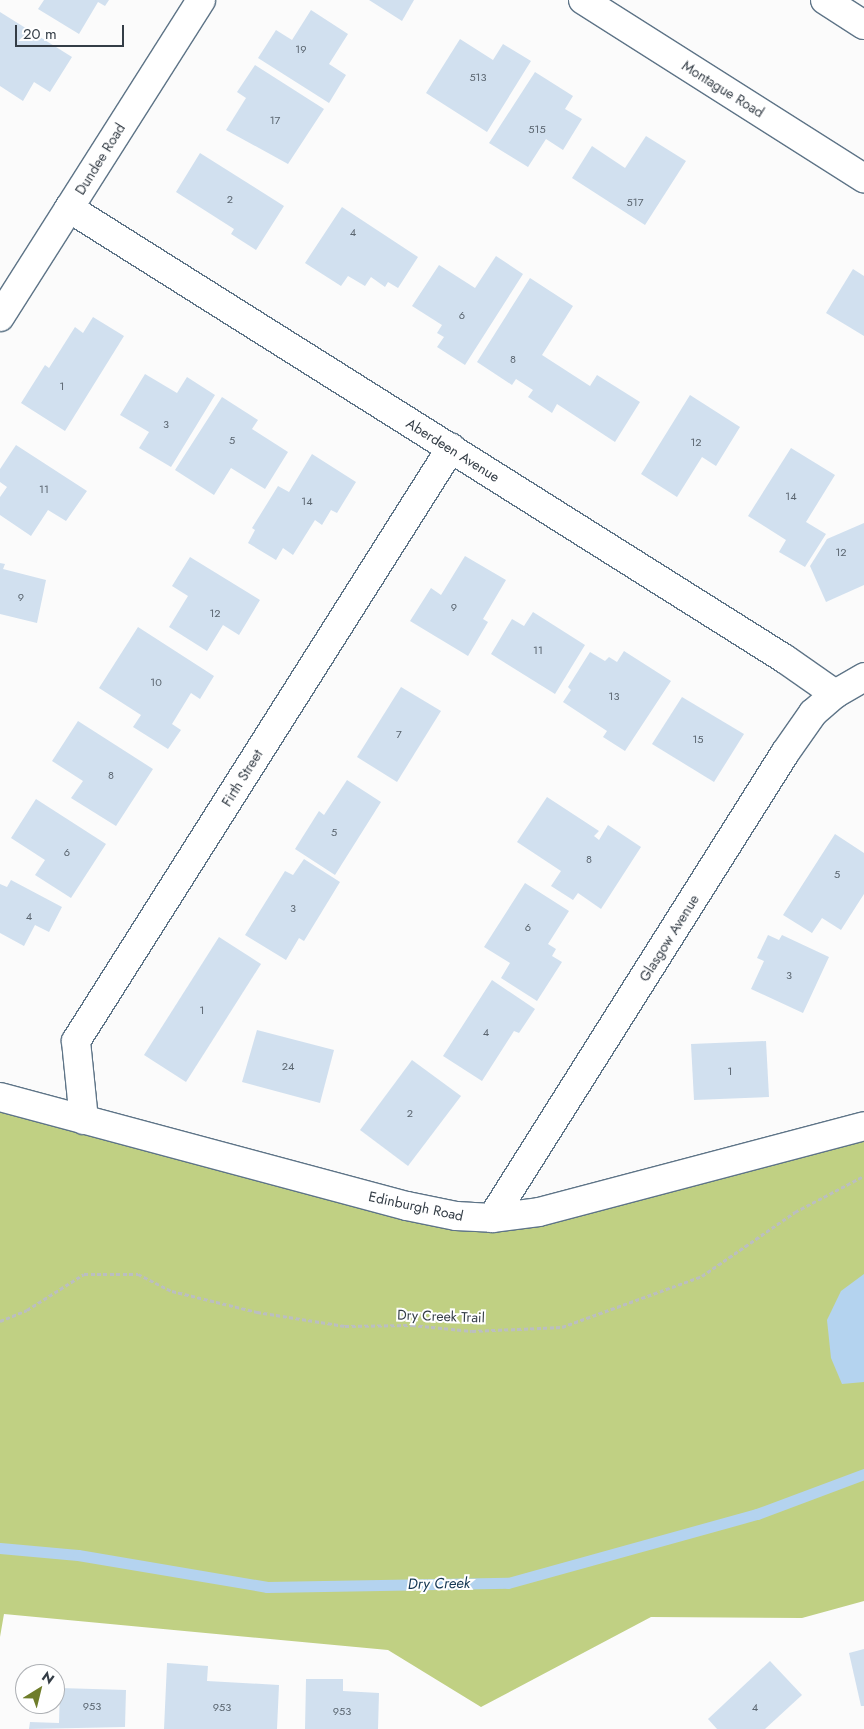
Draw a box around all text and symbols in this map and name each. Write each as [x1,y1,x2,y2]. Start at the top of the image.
scale bar [18,15,126,47]
text: 20 m [23,23,57,45]
house number: 19 [295,42,307,56]
street label: Montague Road [679,57,767,121]
house number: 513 [469,70,487,84]
house number: 17 [270,113,280,127]
street label: Dundee Road [71,120,129,198]
house number: 515 [528,122,546,136]
house number: 2 [227,192,233,206]
house number: 517 [627,195,643,209]
house number: 4 [350,225,356,239]
house number: 6 [459,308,465,322]
house number: 8 [510,352,516,366]
house number: 1 [60,379,64,393]
street label: Aberdeen Avenue [403,415,503,485]
house number: 3 [163,417,169,431]
house number: 5 [229,433,235,447]
house number: 12 [690,435,702,449]
house number: 11 [39,482,49,496]
house number: 14 [785,489,797,503]
house number: 14 [301,494,313,508]
house number: 12 [835,545,847,559]
house number: 9 [18,590,24,604]
house number: 9 [451,600,457,614]
house number: 12 [209,606,221,620]
house number: 11 [533,643,543,657]
house number: 10 [150,675,162,689]
house number: 13 [609,689,619,703]
house number: 7 [396,727,402,741]
house number: 15 [692,732,704,746]
street label: Firth Street [218,747,266,809]
house number: 8 [108,768,114,782]
house number: 5 [331,825,337,839]
house number: 6 [64,845,70,859]
house number: 8 [586,852,592,866]
house number: 5 [834,867,840,881]
street label: Glasgow Avenue [636,891,702,985]
house number: 3 [290,901,296,915]
house number: 4 [26,909,32,923]
house number: 6 [525,920,531,934]
house number: 3 [786,968,792,982]
house number: 1 [200,1003,204,1017]
house number: 4 [483,1025,489,1039]
house number: 24 [282,1059,294,1073]
house number: 1 [728,1064,732,1078]
house number: 2 [407,1106,413,1120]
street label: Edinburgh Road [367,1188,465,1224]
street label: Dry Creek Trail [397,1306,485,1326]
water label: Dry Creek [408,1574,470,1594]
north arrow [15,1664,65,1714]
text: N [38,1666,59,1689]
house number: 953 [83,1699,101,1713]
house number: 953 [213,1700,231,1714]
house number: 4 [752,1700,758,1714]
house number: 953 [333,1704,351,1718]

